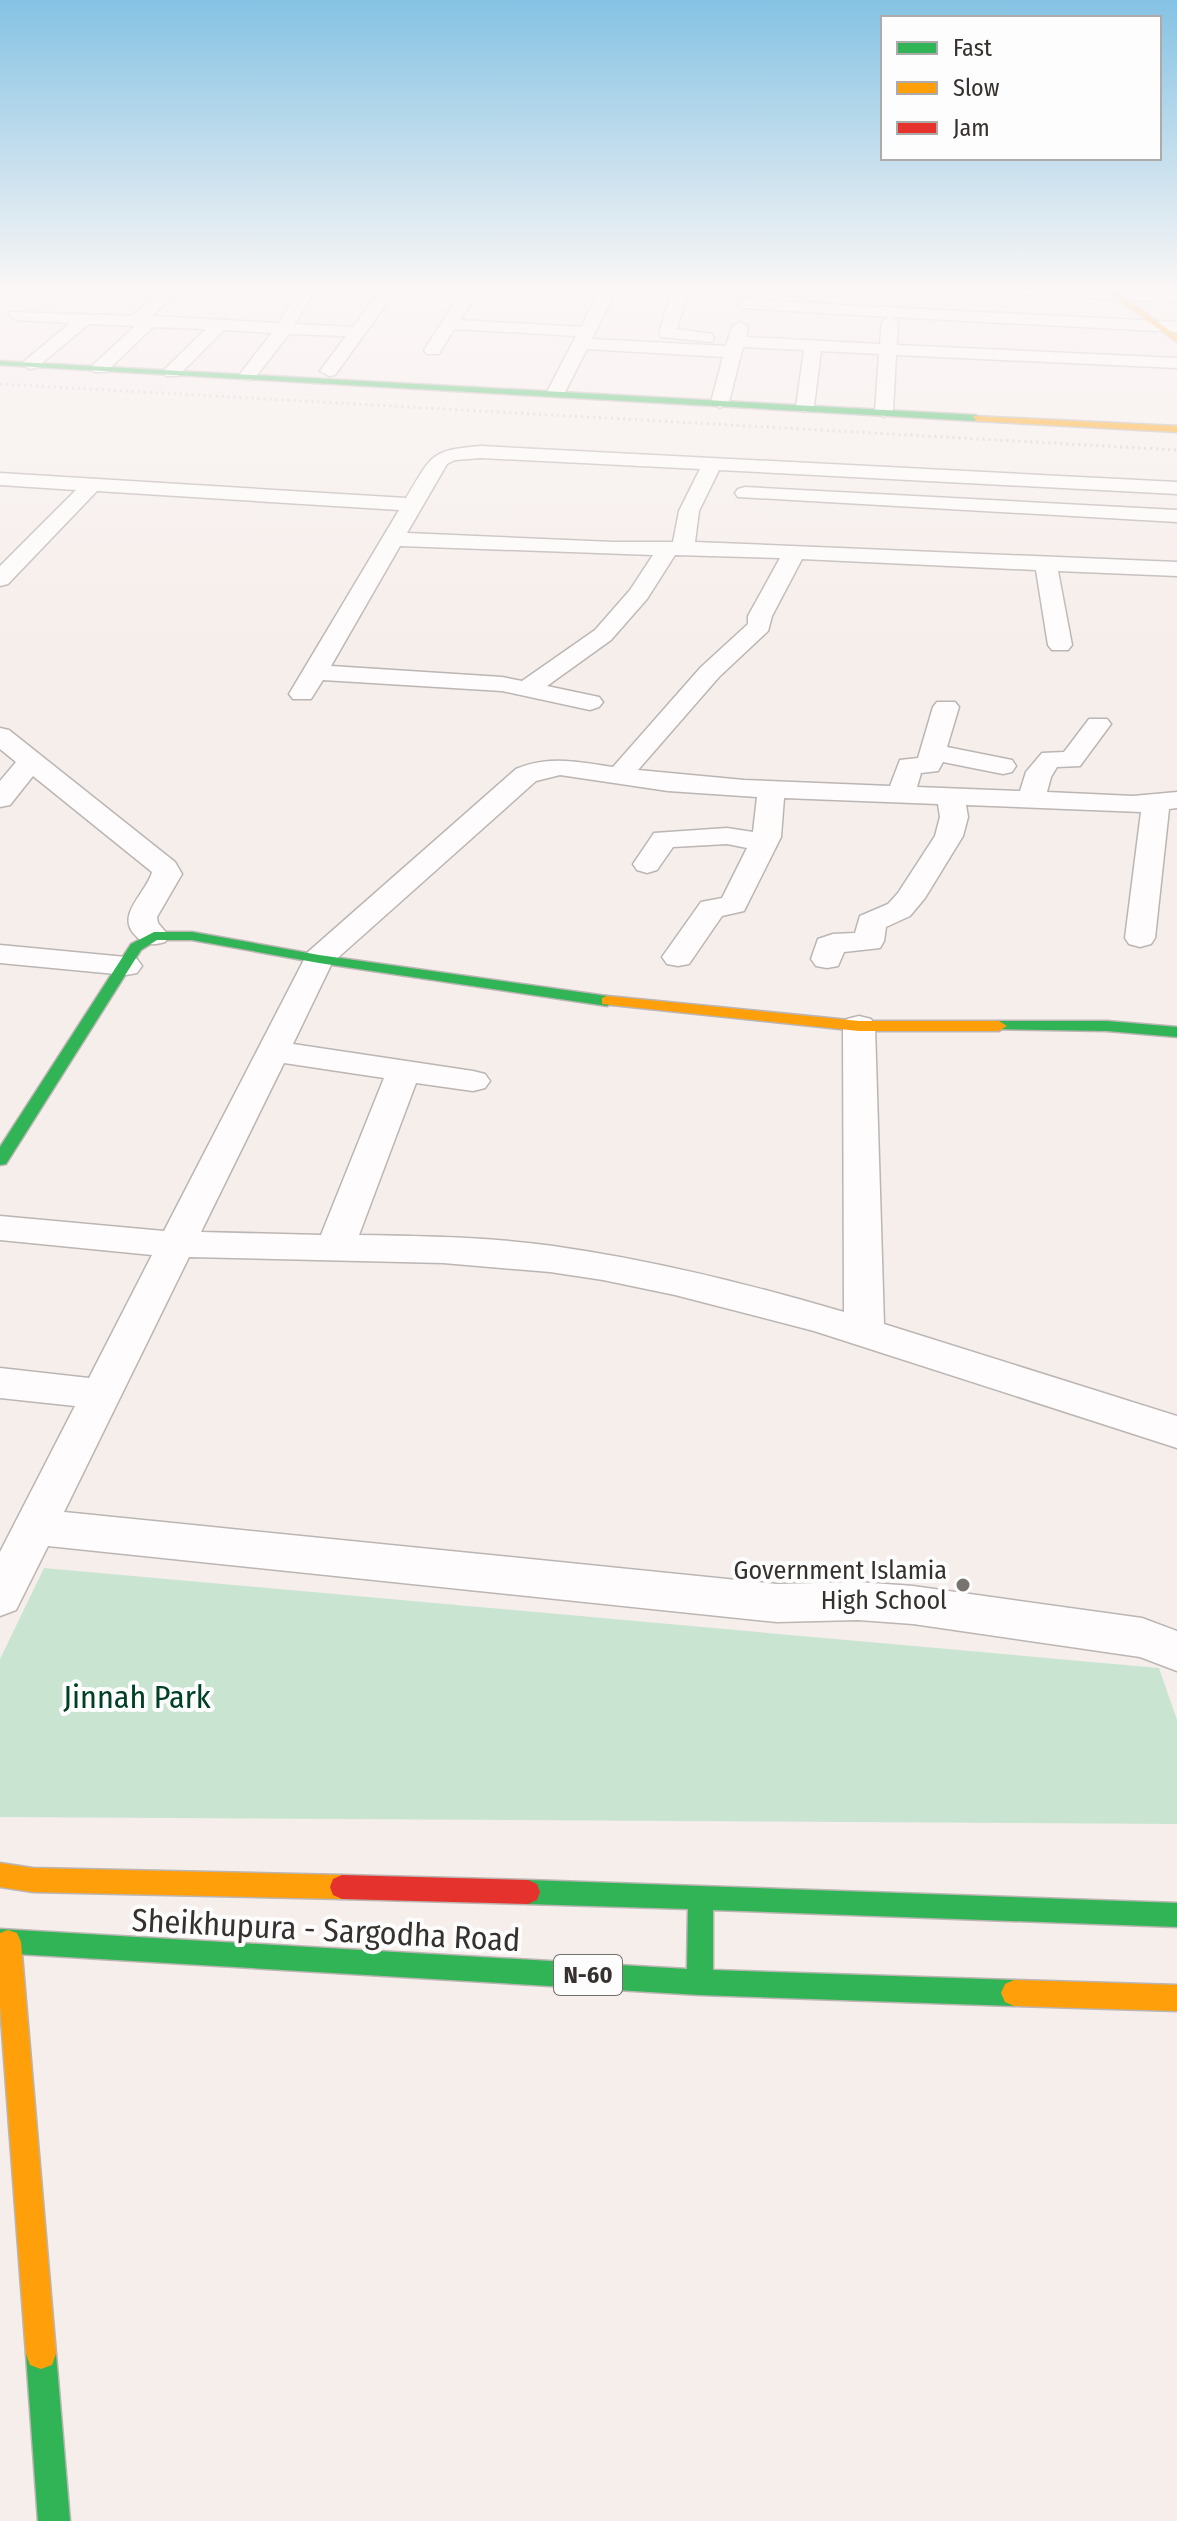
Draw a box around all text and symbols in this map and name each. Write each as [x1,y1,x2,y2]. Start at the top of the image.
legend [881,16,1161,160]
text: Fast [953,34,992,62]
text: Slow [953,74,1000,102]
text: Jam [953,114,990,142]
place label: Government Islamia High School [734,1555,947,1616]
marker: Government Islamia High School [954,1576,972,1594]
park label: Jinnah Park [63,1678,211,1716]
street label: Sheikhupura - Sargodha Road [131,1901,521,1959]
road number: N-60 [554,1955,622,1995]

